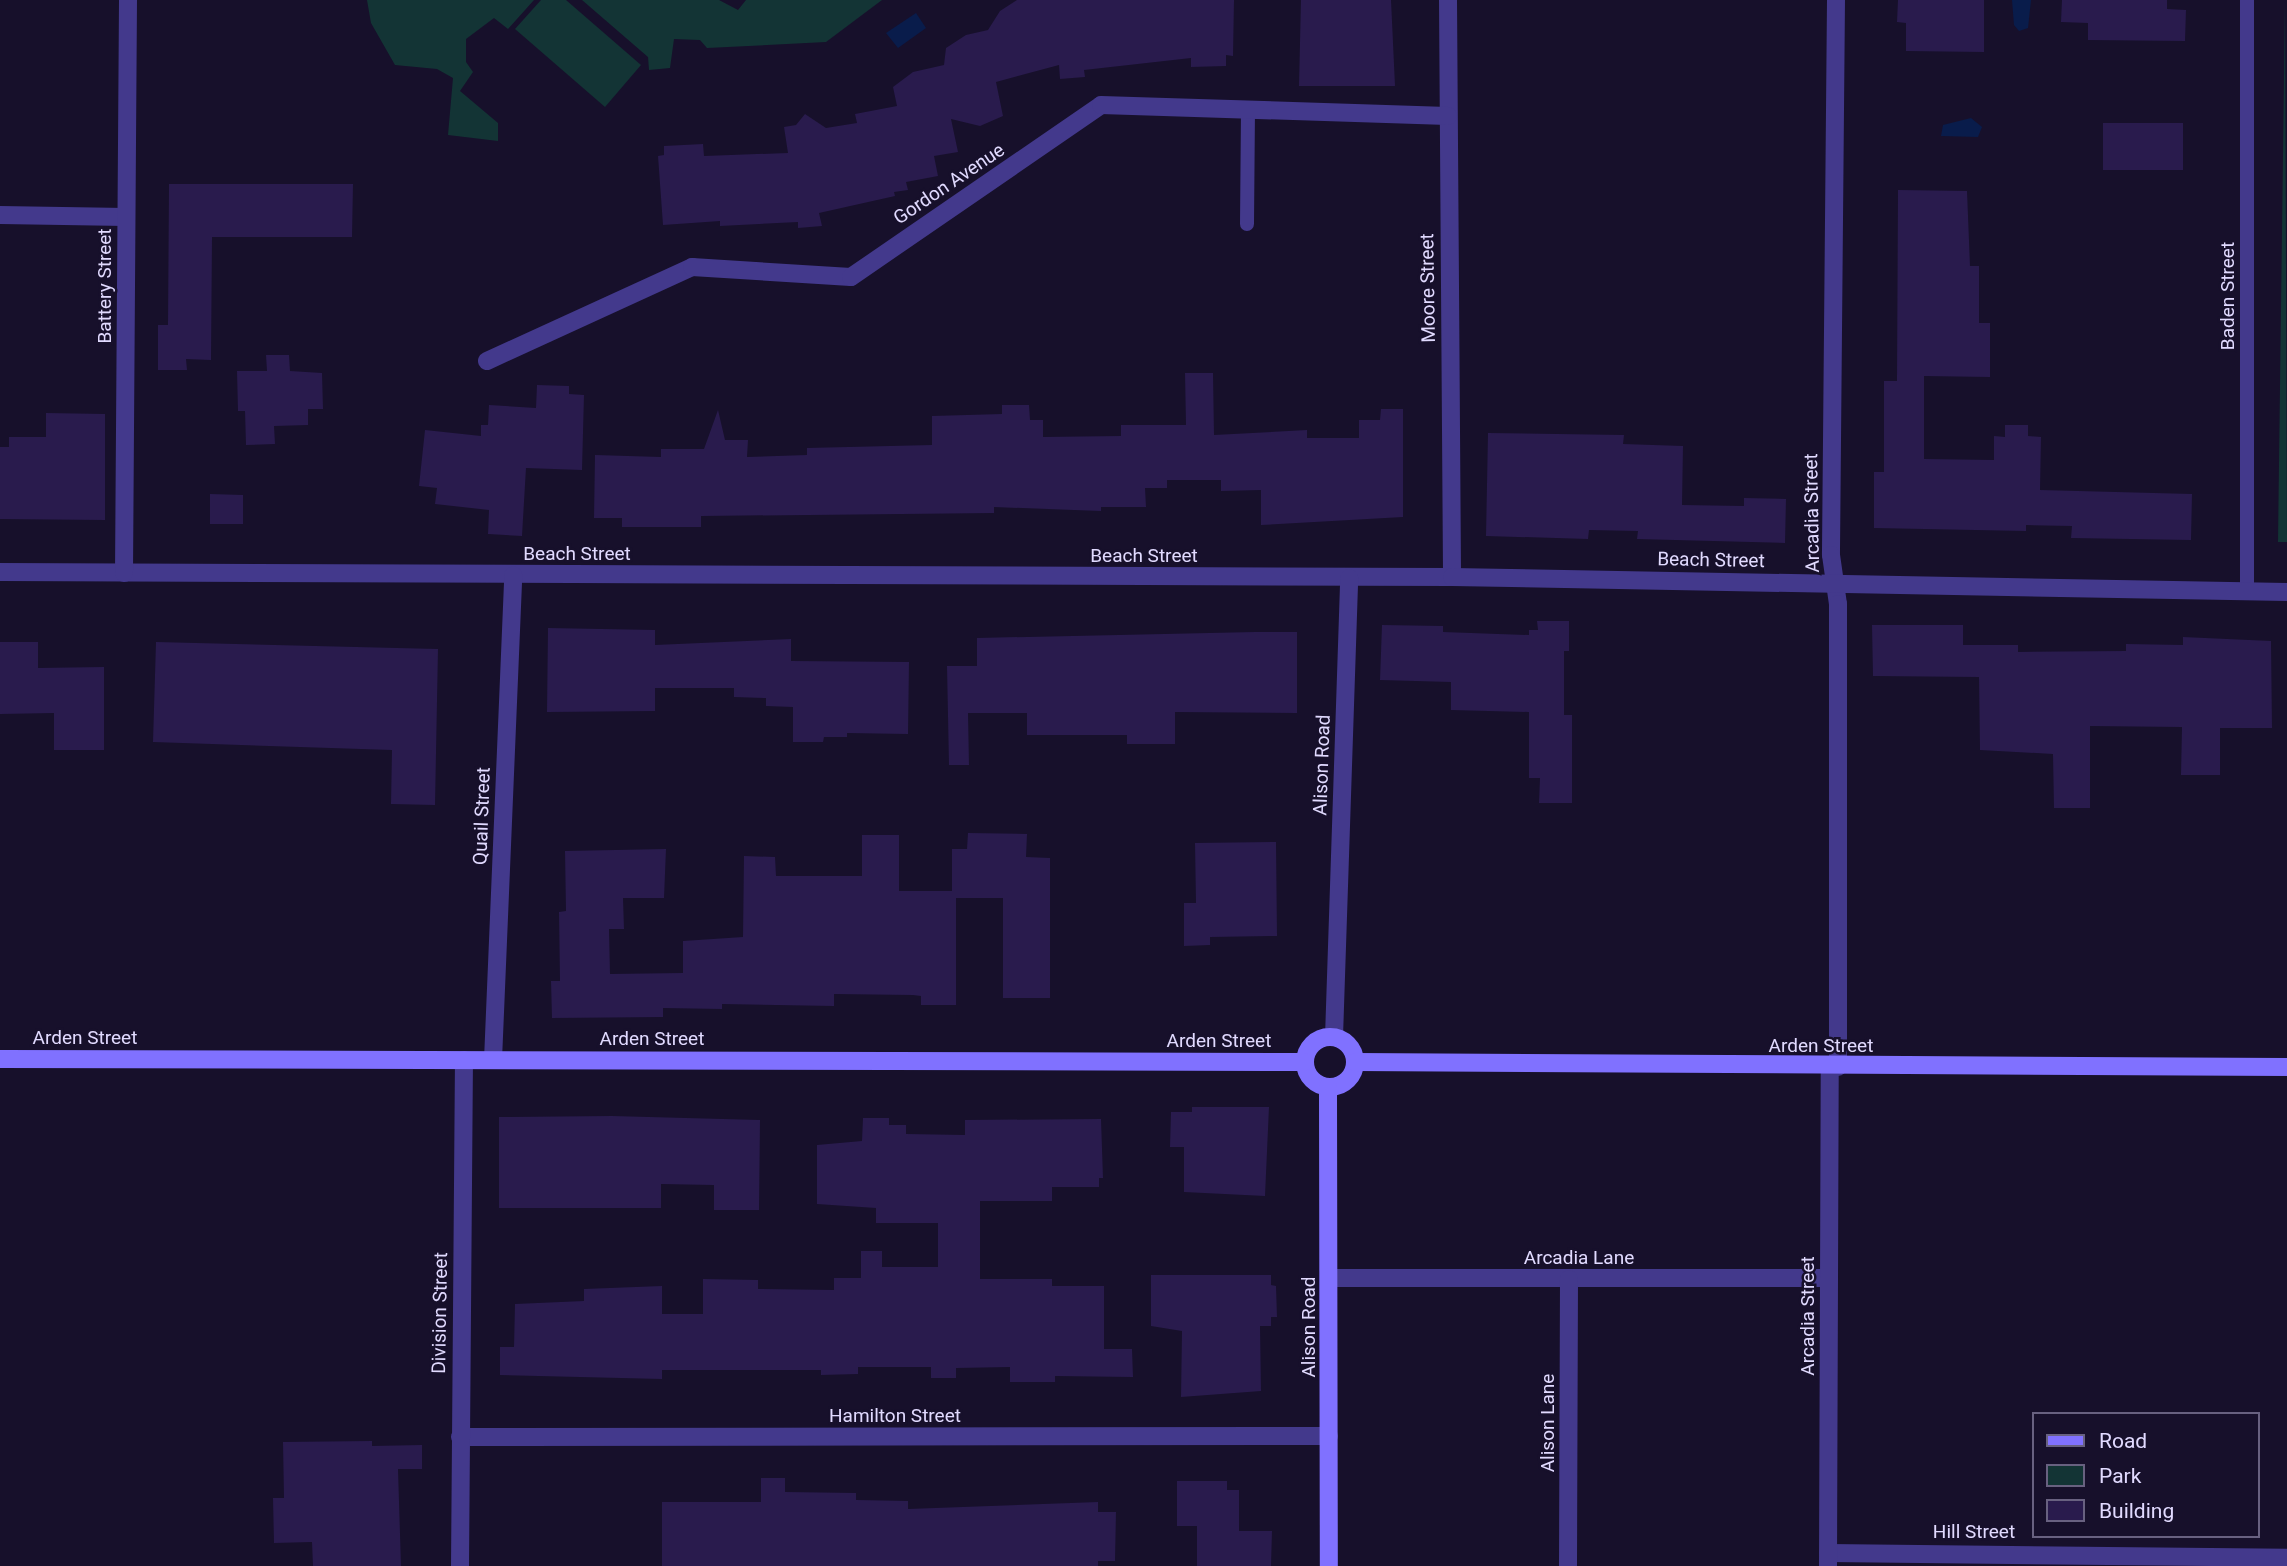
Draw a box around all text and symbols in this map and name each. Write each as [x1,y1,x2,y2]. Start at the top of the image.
street label: Gordon Avenue [889,139,1009,229]
street label: Battery Street [94,228,116,344]
street label: Moore Street [1416,233,1440,343]
street label: Baden Street [2217,242,2239,350]
street label: Arcadia Street [1800,453,1824,573]
street label: Beach Street [523,543,631,565]
street label: Beach Street [1090,545,1198,567]
street label: Beach Street [1657,548,1765,572]
street label: Alison Road [1309,714,1335,816]
street label: Quail Street [469,767,495,865]
street label: Arden Street [33,1027,137,1049]
street label: Arden Street [600,1028,704,1050]
street label: Arden Street [1167,1030,1271,1052]
street label: Arden Street [1769,1035,1873,1057]
street label: Arcadia Lane [1524,1247,1634,1269]
street label: Division Street [428,1252,452,1374]
street label: Arcadia Street [1797,1256,1819,1376]
street label: Alison Road [1298,1276,1320,1378]
street label: Alison Lane [1537,1374,1559,1472]
street label: Hamilton Street [829,1405,961,1427]
legend [2032,1412,2259,1538]
text: Road [2099,1429,2147,1453]
text: Park [2099,1464,2141,1488]
text: Building [2099,1499,2174,1523]
street label: Hill Street [1933,1521,2015,1543]

